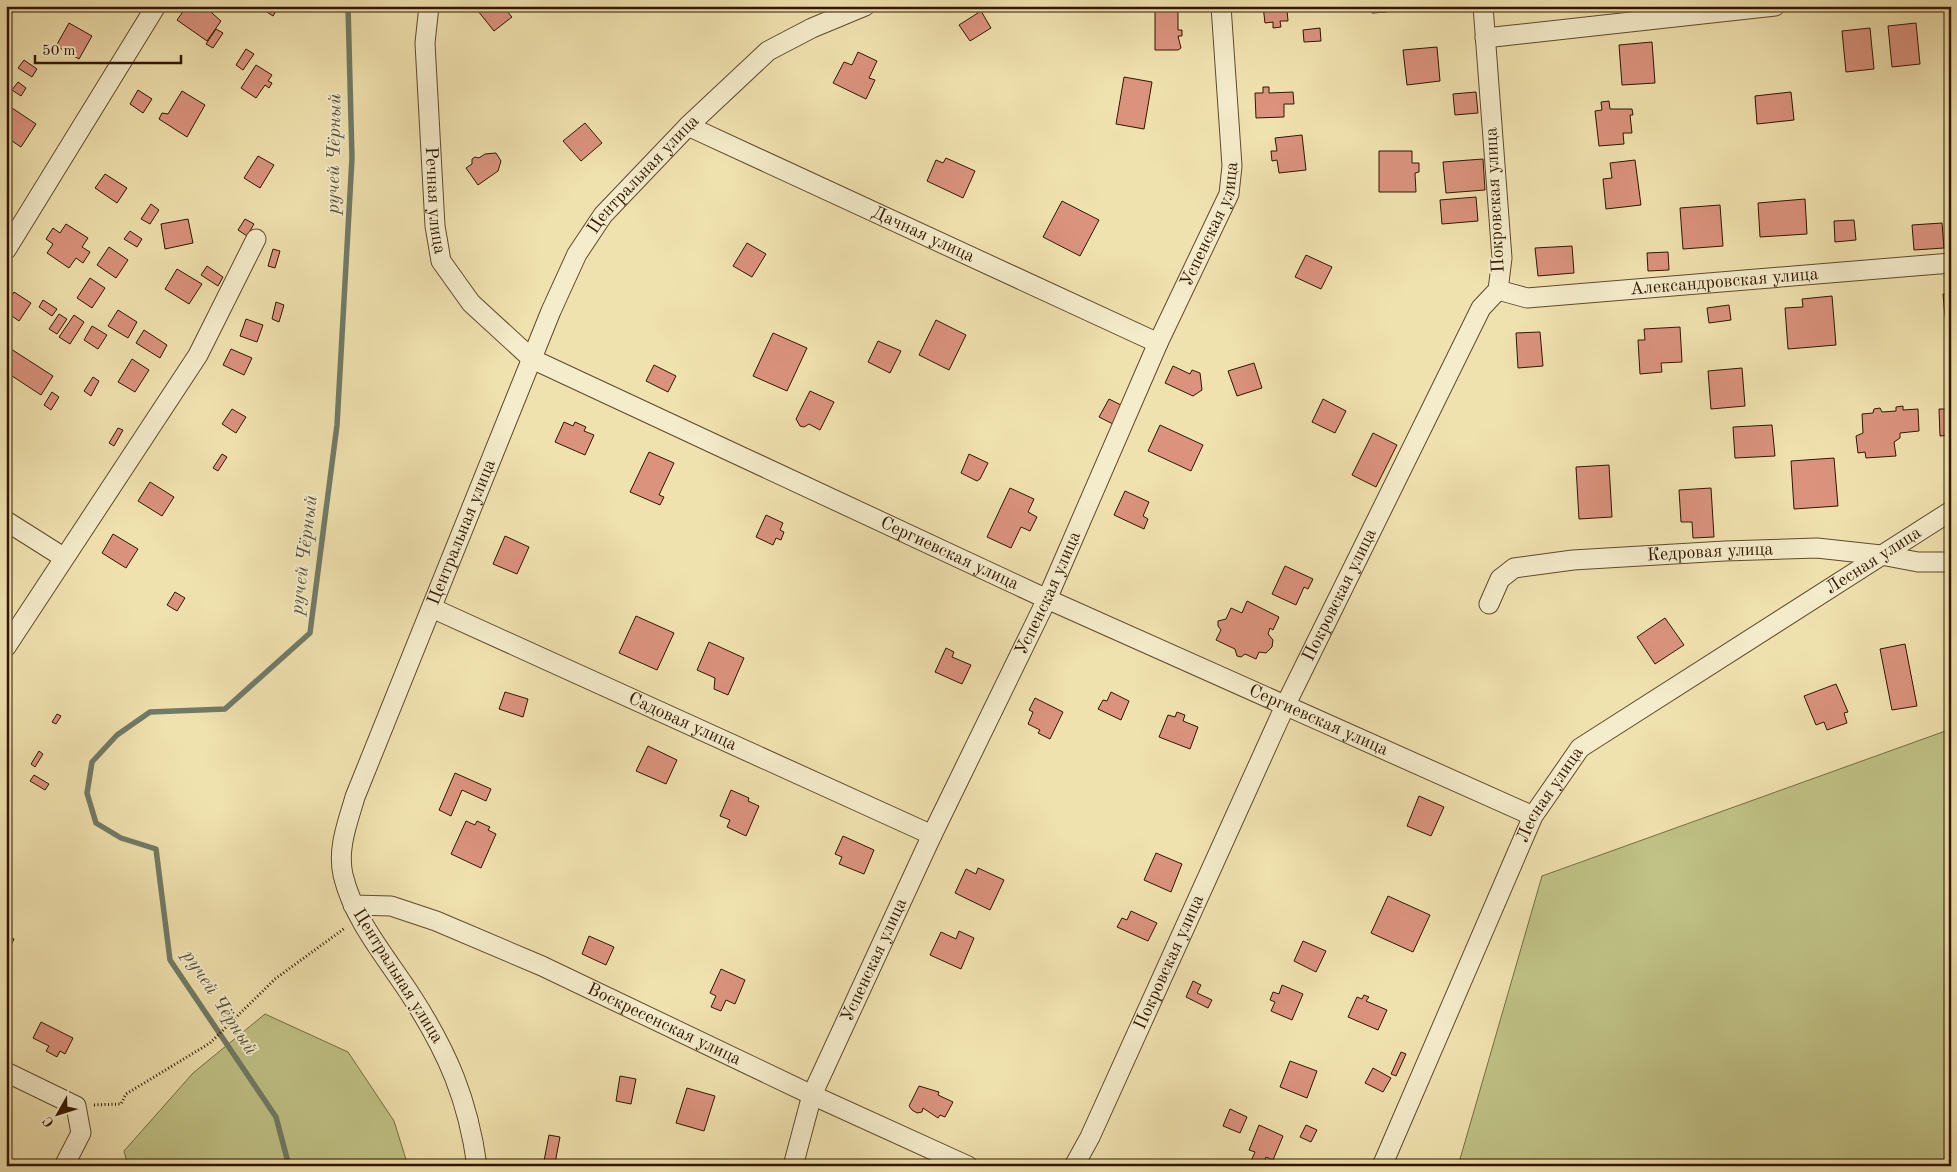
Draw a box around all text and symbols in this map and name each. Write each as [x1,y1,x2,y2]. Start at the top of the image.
scale bar [35,32,181,64]
text: 50 m [42,44,76,59]
water label: ручей Чёрный [324,93,346,217]
street label: Центральная улица [584,112,703,237]
street label: Покровская улица [1482,127,1508,273]
street label: Речная улица [422,146,449,256]
street label: Успенская улица [1177,161,1241,289]
street label: Дачная улица [869,203,977,266]
street label: Александровская улица [1629,265,1819,298]
street label: Центральная улица [424,457,499,608]
water label: ручей Чёрный [288,494,322,618]
street label: Сергиевская улица [877,514,1022,594]
street label: Лесная улица [1822,523,1924,598]
street label: Покровская улица [1300,526,1380,664]
street label: Успенская улица [1012,529,1084,658]
street label: Кедровая улица [1646,540,1774,565]
street label: Сергиевская улица [1246,681,1391,759]
street label: Садовая улица [626,689,739,754]
street label: Лесная улица [1514,744,1587,845]
street label: Покровская улица [1131,892,1207,1032]
street label: Успенская улица [838,896,910,1025]
street label: Центральная улица [349,906,447,1047]
water label: ручей Чёрный [177,946,260,1059]
street label: Воскресенская улица [584,980,744,1069]
north arrow [32,1090,82,1140]
text: С [40,1114,57,1130]

